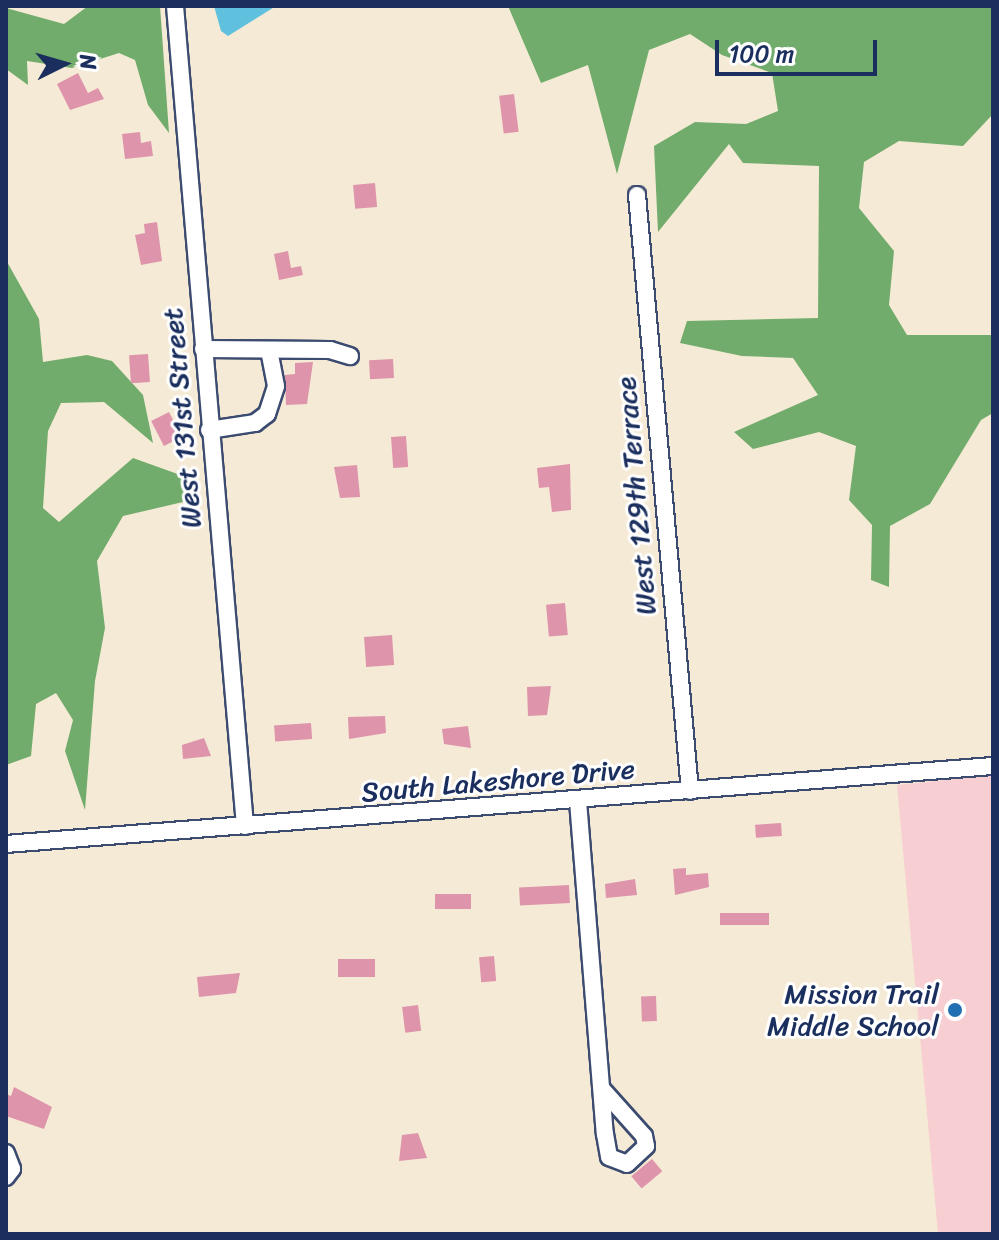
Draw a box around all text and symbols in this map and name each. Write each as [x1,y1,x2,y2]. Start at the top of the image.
north arrow [24,24,104,104]
scale bar [719,24,881,74]
text: 100 m [729,33,794,75]
text: N [68,53,108,71]
street label: West 131st Street [156,306,208,530]
street label: West 129th Terrace [609,375,663,617]
street label: South Lakeshore Drive [359,752,637,810]
place label: Mission Trail Middle School [767,977,939,1043]
marker: Mission Trail Middle School [946,1001,964,1019]

